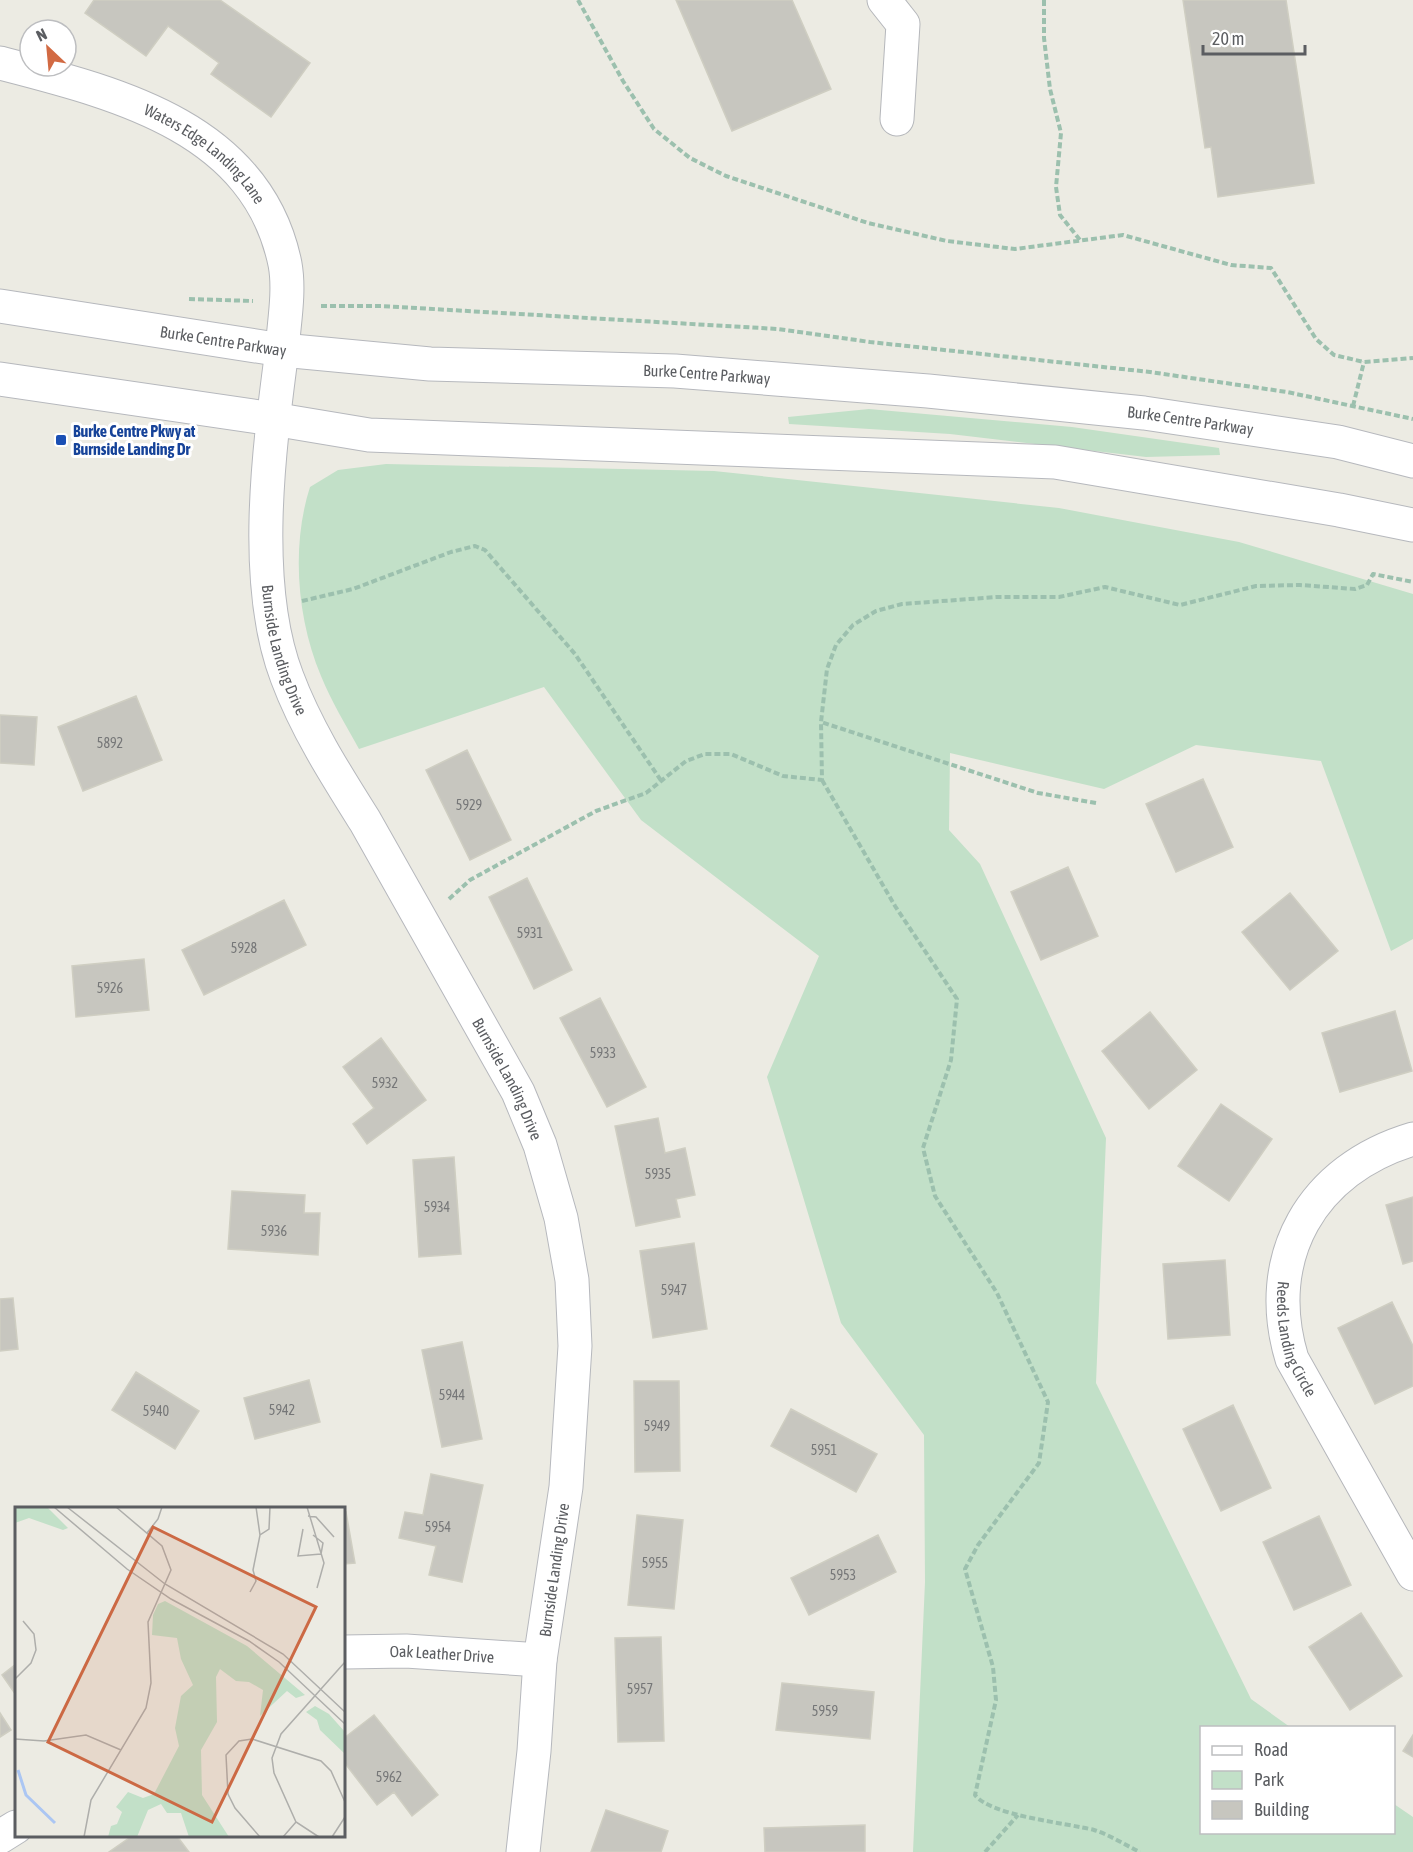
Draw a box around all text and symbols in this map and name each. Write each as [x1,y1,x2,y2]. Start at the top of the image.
north arrow [18,18,78,78]
scale bar [1203,18,1305,56]
text: N [33,24,50,45]
text: 20 m [1212,28,1244,49]
street label: Waters Edge Landing Lane [141,100,269,207]
street label: Burke Centre Parkway [159,322,288,360]
street label: Burke Centre Parkway [643,361,771,389]
street label: Burke Centre Parkway [1126,402,1255,439]
place label: Burke Centre Pkwy at Burnside Landing Dr [73,422,196,458]
marker: Burke Centre Pkwy at Burnside Landing Dr [54,433,68,447]
street label: Burnside Landing Drive [259,584,311,718]
house number: 5892 [97,735,123,751]
house number: 5929 [456,797,482,813]
house number: 5931 [517,925,543,941]
house number: 5928 [231,940,258,956]
house number: 5926 [97,980,124,996]
street label: Burnside Landing Drive [469,1015,546,1143]
house number: 5933 [590,1045,616,1061]
house number: 5932 [372,1075,398,1091]
house number: 5935 [645,1166,671,1182]
house number: 5934 [424,1199,451,1215]
house number: 5936 [261,1223,288,1239]
street label: Reeds Landing Circle [1274,1280,1320,1400]
house number: 5947 [661,1282,687,1298]
house number: 5944 [439,1387,466,1403]
house number: 5942 [269,1402,295,1418]
house number: 5940 [143,1403,170,1419]
house number: 5949 [644,1418,670,1434]
house number: 5951 [811,1442,837,1458]
street label: Burnside Landing Drive [536,1502,573,1638]
inset map [15,1507,345,1837]
house number: 5954 [425,1519,452,1535]
house number: 5955 [642,1555,668,1571]
house number: 5953 [830,1567,856,1583]
street label: Oak Leather Drive [390,1642,495,1666]
house number: 5957 [627,1681,653,1697]
house number: 5959 [812,1703,838,1719]
legend [1200,1726,1395,1834]
text: Road [1254,1739,1288,1760]
house number: 5962 [376,1769,402,1785]
text: Park [1254,1769,1284,1790]
text: Building [1254,1799,1309,1820]

